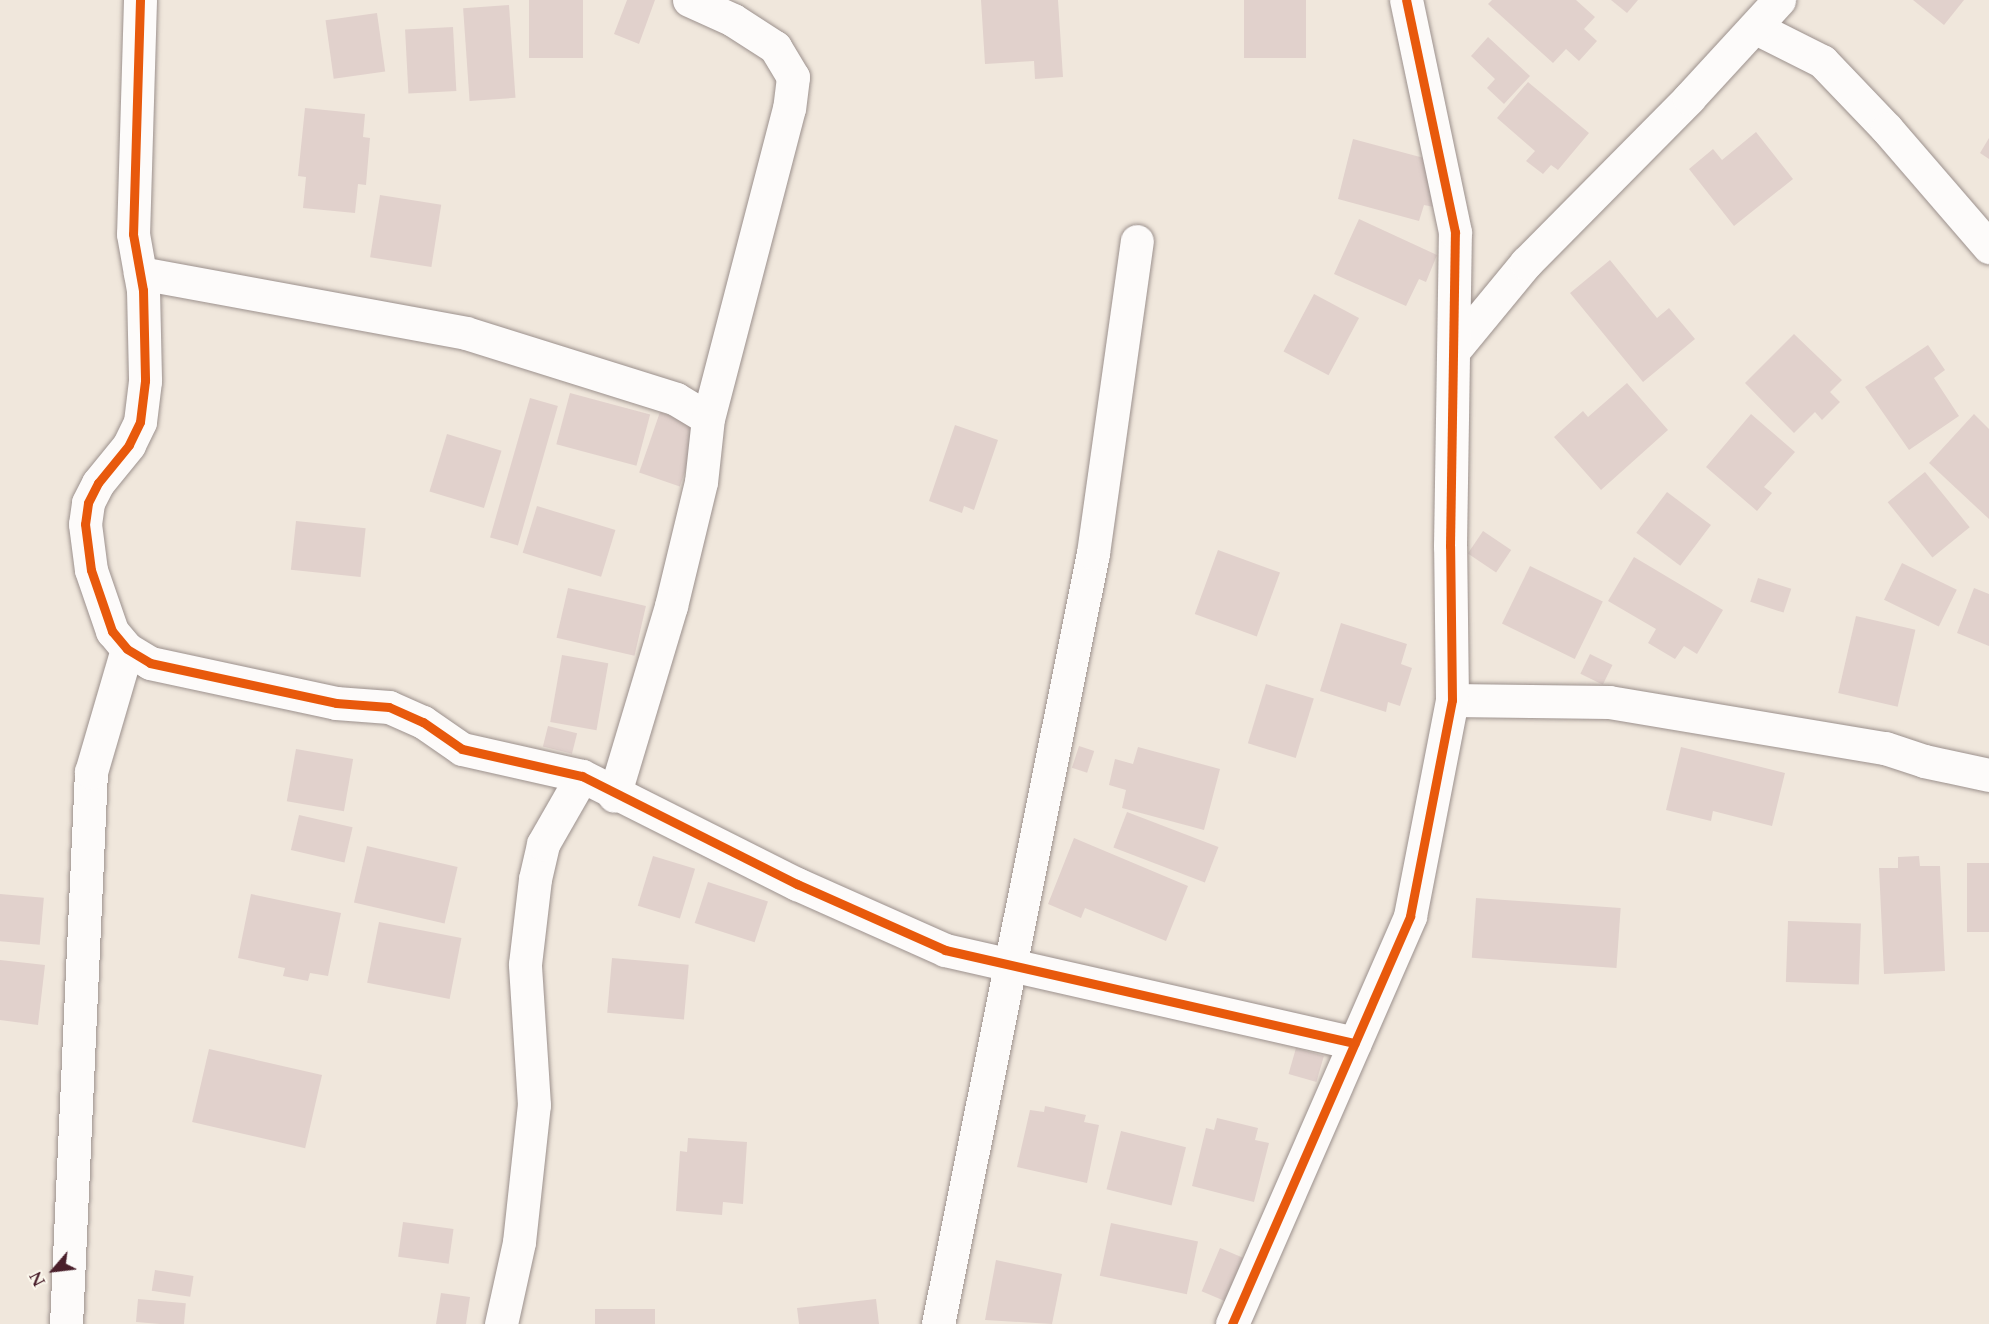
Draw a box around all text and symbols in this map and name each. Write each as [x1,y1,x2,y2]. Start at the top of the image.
north arrow [24,1240,84,1300]
text: N [25,1267,51,1290]

